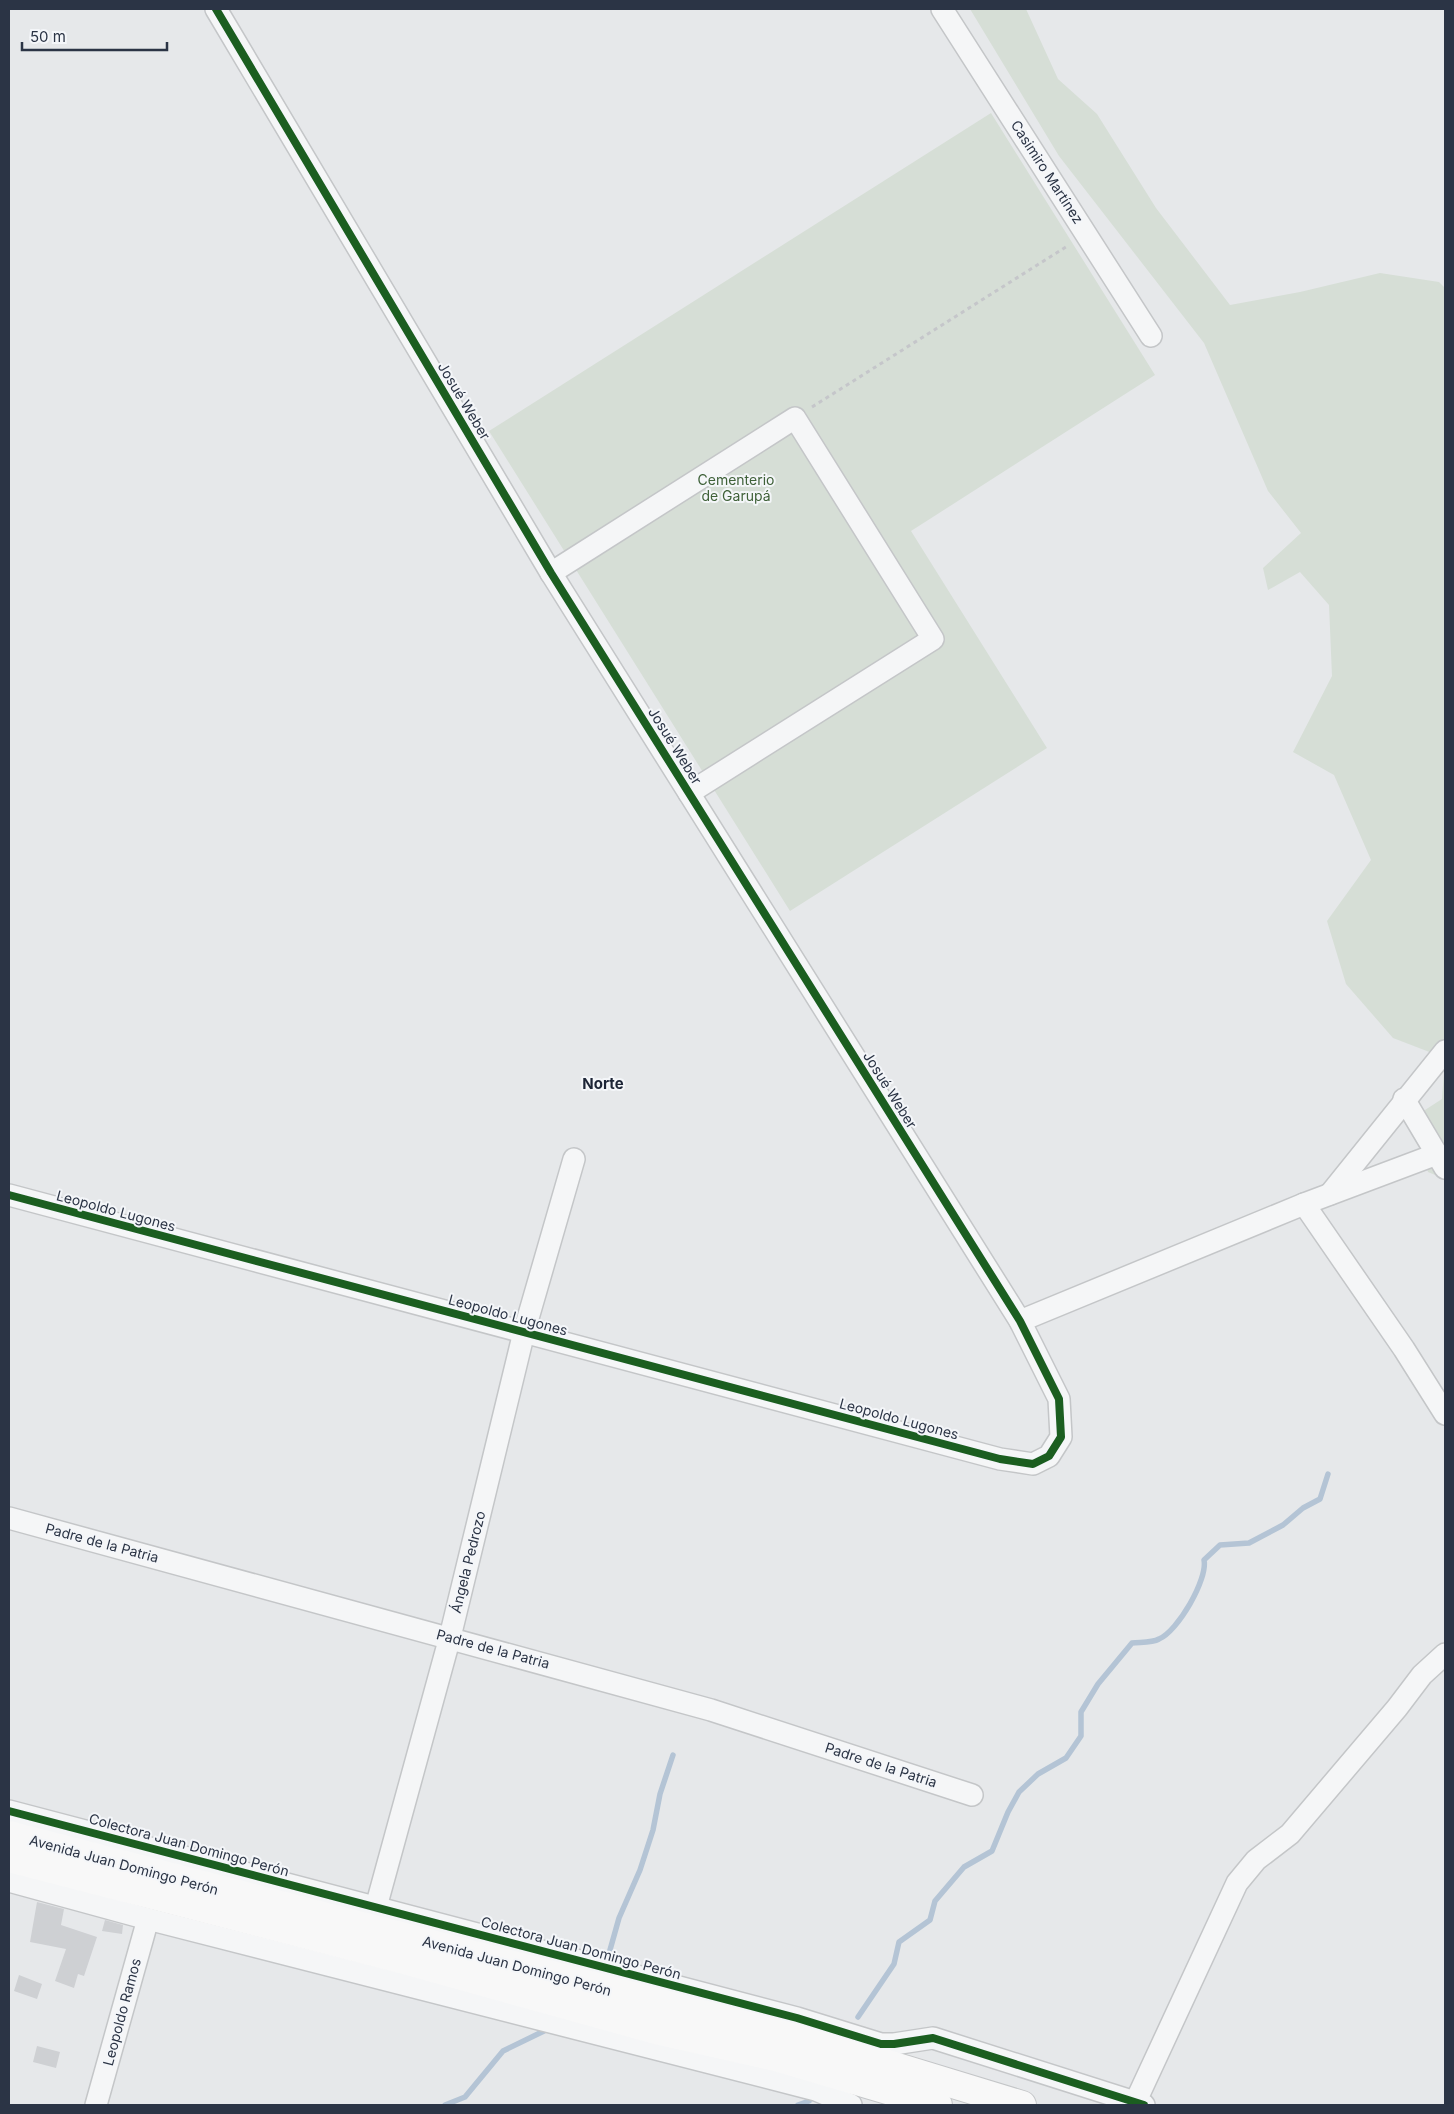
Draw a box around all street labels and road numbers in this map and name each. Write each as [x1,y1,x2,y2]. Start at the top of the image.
street label: Casimiro Martínez [1008,117,1087,227]
street label: Josué Weber [435,359,494,443]
street label: Josué Weber [645,704,706,787]
street label: Josué Weber [860,1048,921,1131]
street label: Leopoldo Lugones [55,1186,178,1235]
street label: Leopoldo Lugones [447,1290,570,1339]
street label: Leopoldo Lugones [838,1394,961,1443]
street label: Ángela Pedrozo [447,1509,488,1615]
street label: Padre de la Patria [44,1519,161,1566]
street label: Padre de la Patria [435,1625,552,1672]
street label: Padre de la Patria [823,1738,939,1791]
street label: Colectora Juan Domingo Perón [87,1810,291,1879]
street label: Avenida Juan Domingo Perón [28,1831,220,1898]
street label: Colectora Juan Domingo Perón [479,1913,683,1982]
street label: Avenida Juan Domingo Perón [421,1932,613,1999]
street label: Leopoldo Ramos [99,1956,144,2067]

